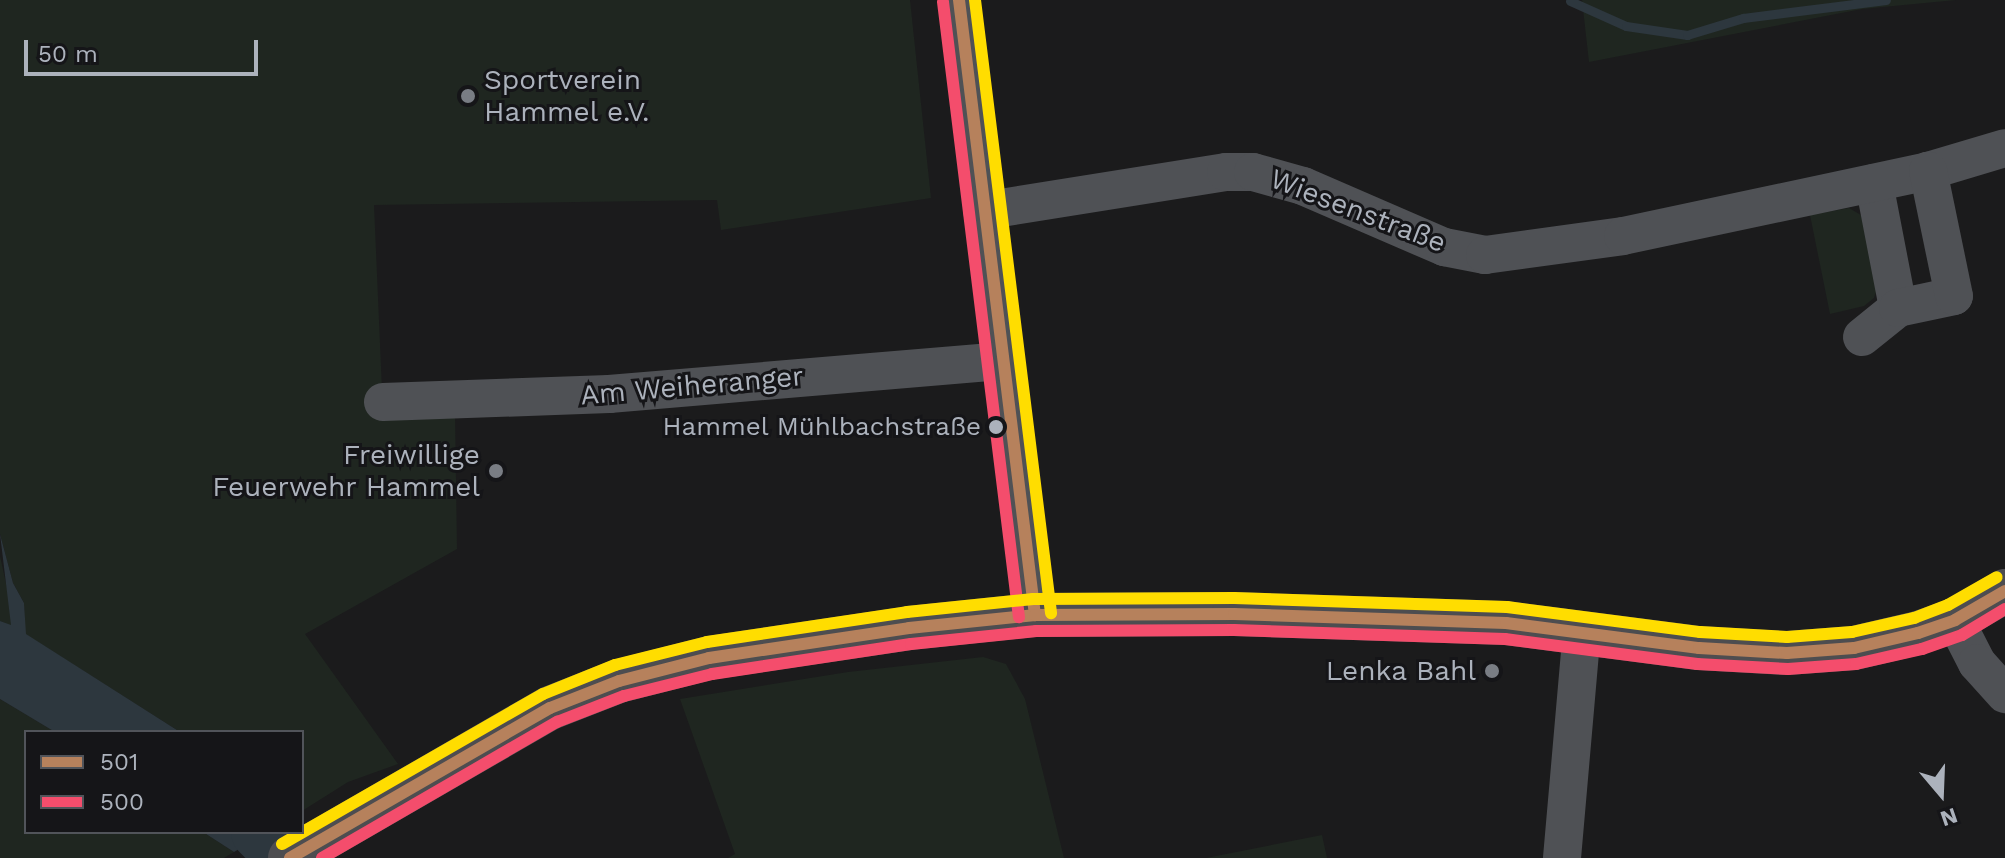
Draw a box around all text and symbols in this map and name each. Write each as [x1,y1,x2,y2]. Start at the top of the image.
scale bar [28,24,262,74]
text: 50 m [38,40,98,68]
place label: Sportverein Hammel e.V. [484,63,651,129]
marker: Sportverein Hammel e.V. [459,87,477,105]
street label: Wiesenstraße [1265,162,1451,260]
street label: Am Weiheranger [579,359,805,413]
place label: Hammel Mühlbachstraße [662,411,981,443]
marker: Hammel Mühlbachstraße [988,419,1004,435]
place label: Freiwillige Feuerwehr Hammel [212,438,480,504]
marker: Freiwillige Feuerwehr Hammel [487,462,505,480]
place label: Lenka Bahl [1325,654,1476,688]
marker: Lenka Bahl [1483,662,1501,680]
legend [24,730,304,834]
text: 501 [100,748,138,776]
north arrow [1901,754,1981,834]
text: 500 [100,788,144,816]
text: N [1937,803,1961,832]

